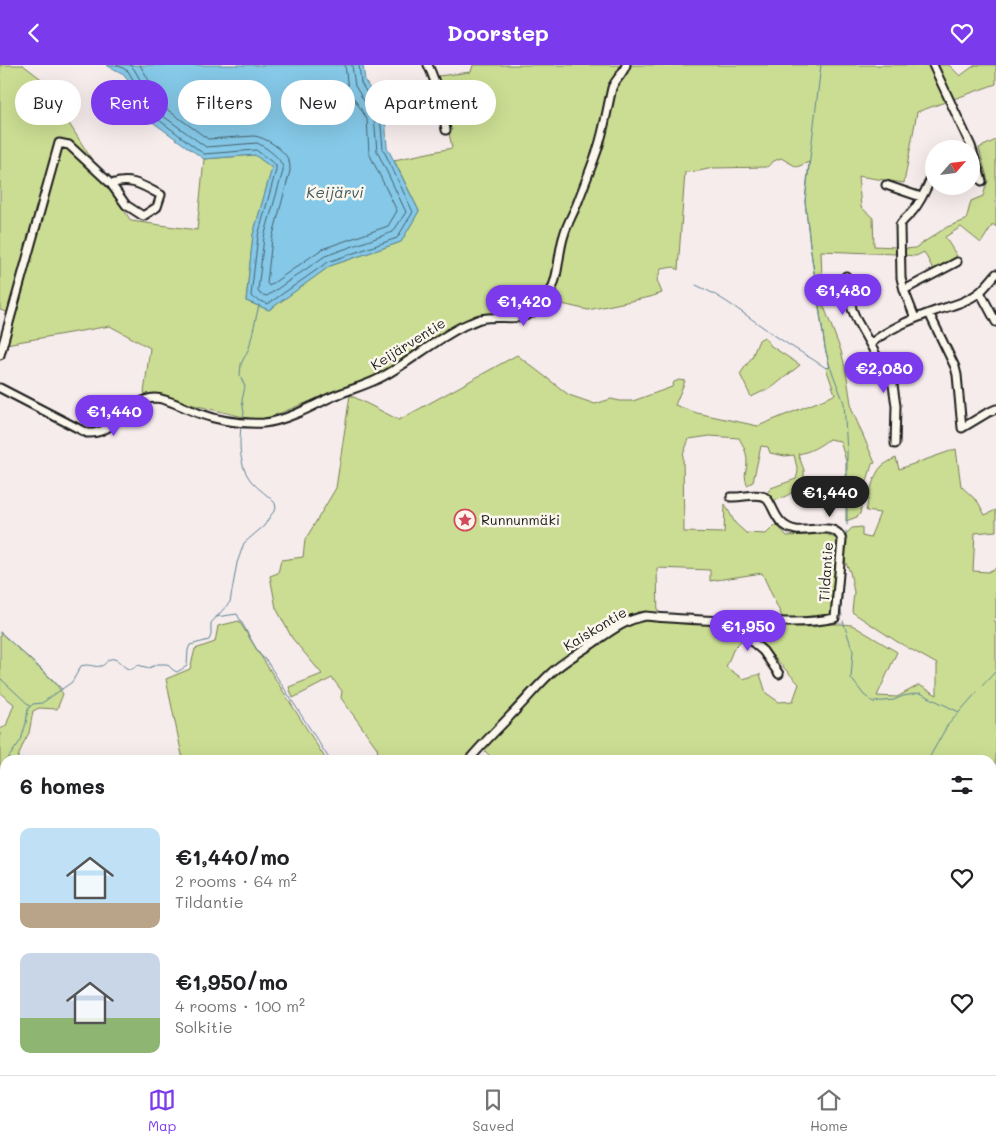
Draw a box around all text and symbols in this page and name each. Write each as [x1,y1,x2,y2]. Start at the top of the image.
text: Doorstep [447,18,549,47]
icon: back [20,19,48,47]
icon: heart [948,19,976,47]
chip: Buy [15,80,81,125]
chip: Rent [91,80,168,125]
chip: Filters [178,80,271,125]
chip: New [281,80,355,125]
chip: Apartment [365,80,496,125]
north arrow [925,140,980,195]
map controls [925,140,980,195]
water label: Keijärvi [306,182,364,202]
pin: €1,480 [802,273,884,316]
text: €1,480 [815,279,871,300]
pin: €1,420 [483,285,565,327]
text: €1,420 [497,290,551,311]
street label: Keijärventie [367,313,449,374]
pin: €2,080 [843,351,925,394]
text: €2,080 [855,357,913,378]
pin: €1,440 [73,395,155,437]
text: €1,440 [86,400,142,421]
pin: €1,440 [789,475,871,518]
text: €1,440 [802,481,858,502]
place icon: Runnunmäki [453,508,477,532]
place label: Runnunmäki [481,510,560,529]
street label: Tildantie [814,541,837,603]
street label: Kaiskontie [559,602,630,655]
pin: €1,950 [707,609,789,652]
text: €1,950 [721,615,775,636]
icon: filters [948,771,976,799]
text: 6 homes [20,772,105,799]
text: €1,440/mo [175,843,290,870]
icon: home [60,848,120,908]
icon: heart [948,864,976,892]
text: 2 rooms · 64 m² [175,870,297,891]
text: Tildantie [175,891,244,912]
text: €1,950/mo [175,968,288,995]
icon: home [60,973,120,1033]
icon: heart [948,989,976,1017]
text: 4 rooms · 100 m² [175,995,305,1016]
text: Solkitie [175,1016,233,1037]
tab: Map [148,1086,176,1135]
tab: Saved [472,1086,514,1135]
tab: Home [810,1086,848,1135]

